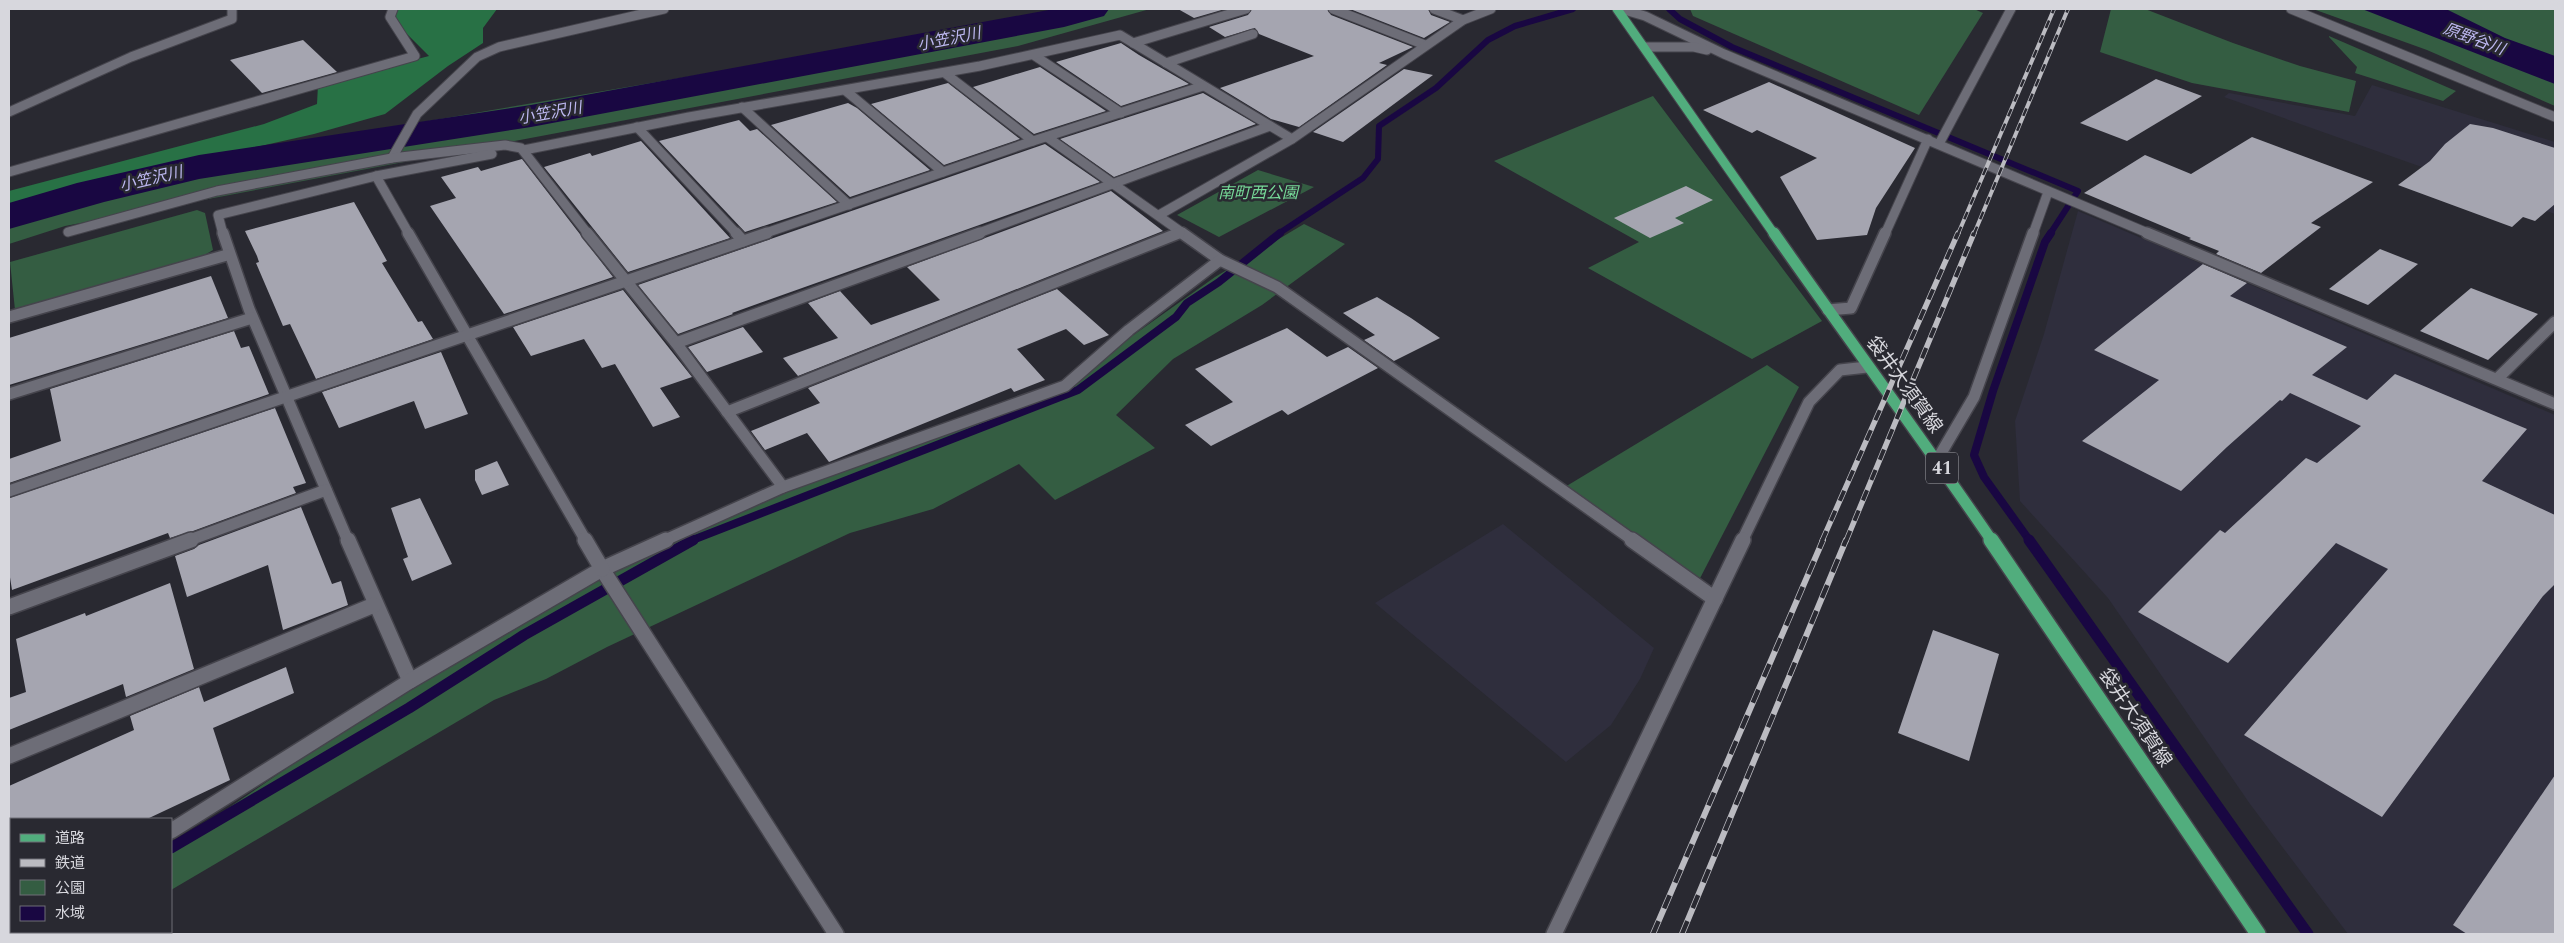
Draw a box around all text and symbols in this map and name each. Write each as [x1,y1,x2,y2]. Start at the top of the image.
water label: 原野谷川 [2440,17,2510,62]
water label: 小笠沢川 [915,21,985,57]
water label: 小笠沢川 [516,95,586,130]
water label: 小笠沢川 [117,160,187,198]
park label: 南町西公園 [1218,181,1300,205]
street label: 袋井大須賀線 [1859,330,1949,440]
road number: 41 [1926,452,1958,483]
street label: 袋井大須賀線 [2091,663,2179,773]
legend [10,818,172,933]
text: 道路 [55,827,85,850]
text: 鉄道 [55,852,85,875]
text: 公園 [55,877,85,900]
text: 水域 [55,902,85,925]

